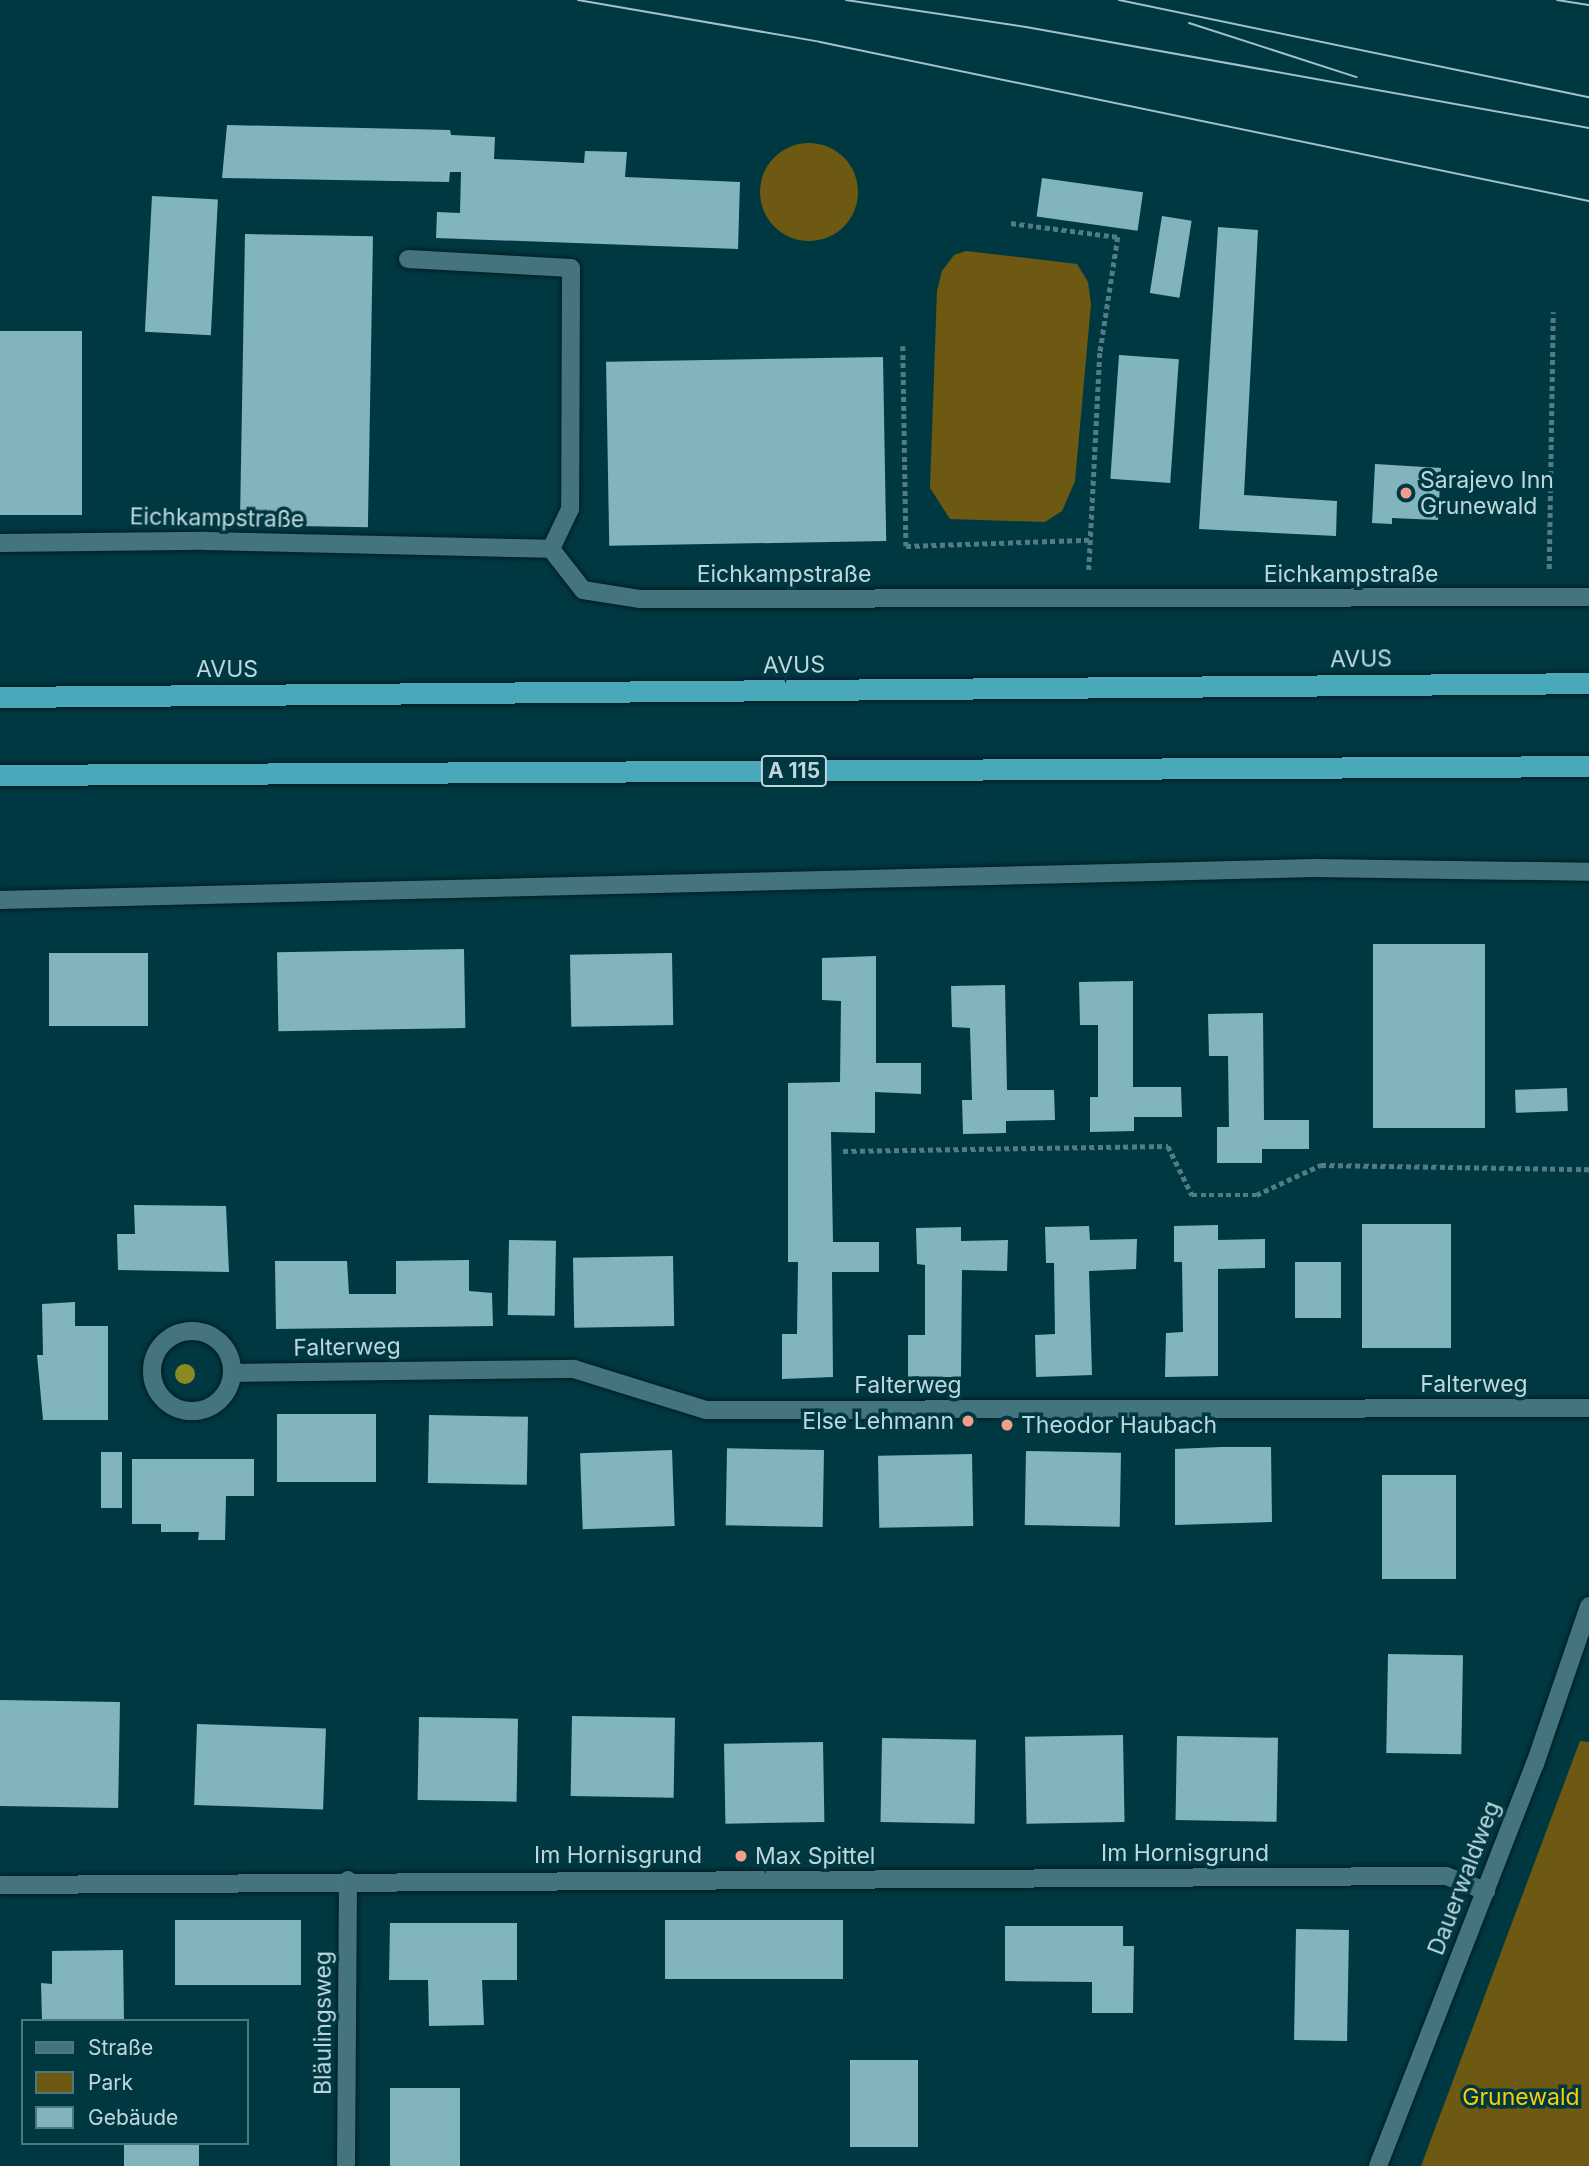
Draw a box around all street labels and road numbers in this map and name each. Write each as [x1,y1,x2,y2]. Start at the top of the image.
street label: Eichkampstraße [129,503,305,533]
street label: Eichkampstraße [697,560,871,588]
street label: Eichkampstraße [1264,560,1438,588]
street label: AVUS [1330,645,1392,673]
street label: AVUS [763,651,825,679]
street label: AVUS [196,655,258,683]
road number: A 115 [761,754,827,788]
street label: Falterweg [293,1332,401,1362]
street label: Falterweg [1420,1370,1528,1398]
street label: Falterweg [854,1371,962,1399]
street label: Dauerwaldweg [1422,1797,1506,1959]
street label: Im Hornisgrund [1101,1839,1269,1867]
street label: Im Hornisgrund [534,1841,702,1869]
street label: Bläulingsweg [309,1951,337,2095]

